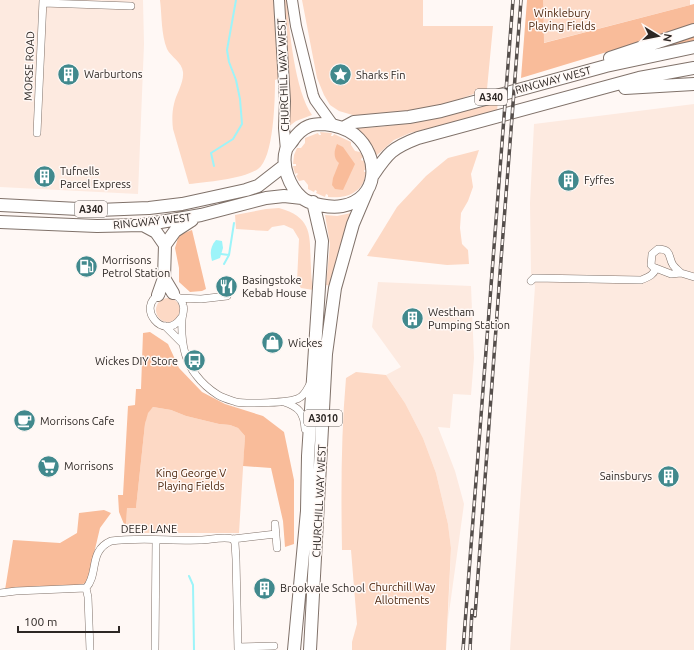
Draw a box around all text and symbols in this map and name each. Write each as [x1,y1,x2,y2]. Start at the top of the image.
park label: Winklebury Playing Fields [529,7,596,32]
north arrow [638,16,678,56]
street label: CHURCHILL WAY WEST [275,18,291,132]
street label: MORSE ROAD [22,31,36,101]
text: N [661,33,674,43]
building icon: Warburtons [56,61,82,87]
place icon: Sharks Fin [327,62,353,88]
street label: RINGWAY WEST [514,64,592,96]
place label: Warburtons [84,68,143,80]
place label: Sharks Fin [356,69,405,81]
road number: A340 [475,89,507,105]
building icon: Tufnells Parcel Express [32,164,58,190]
place label: Tufnells Parcel Express [60,165,131,190]
building icon: Fyffes [556,167,582,193]
place label: Fyffes [584,174,615,186]
road number: A340 [75,201,107,217]
street label: RINGWAY WEST [112,211,192,231]
fuel station icon: Morrisons Petrol Station [73,253,99,279]
place label: Morrisons Petrol Station [102,254,170,279]
restaurant icon: Basingstoke Kebab House [214,273,240,299]
place label: Basingstoke Kebab House [242,274,307,299]
building icon: Westham Pumping Station [399,305,425,331]
place label: Westham Pumping Station [428,306,510,331]
shop icon: Wickes [260,330,286,356]
place label: Wickes [288,337,323,349]
bus stop icon: Wickes DIY Store [181,348,207,374]
place label: Wickes DIY Store [95,355,178,367]
cafe icon: Morrisons Cafe [12,408,38,434]
road number: A3010 [304,410,342,426]
place label: Morrisons Cafe [40,415,114,427]
street label: CHURCHILL WAY WEST [310,444,328,558]
supermarket icon: Morrisons [36,453,62,479]
place label: Morrisons [64,460,113,472]
building icon: Sainsburys [655,463,681,489]
park label: King George V Playing Fields [156,467,226,492]
place label: Sainsburys [600,470,652,482]
street label: DEEP LANE [121,523,177,535]
building icon: Brookvale School [251,575,277,601]
park label: Churchill Way Allotments [369,581,436,606]
place label: Brookvale School [280,582,365,594]
scale bar [18,608,119,634]
text: 100 m [24,615,57,628]

